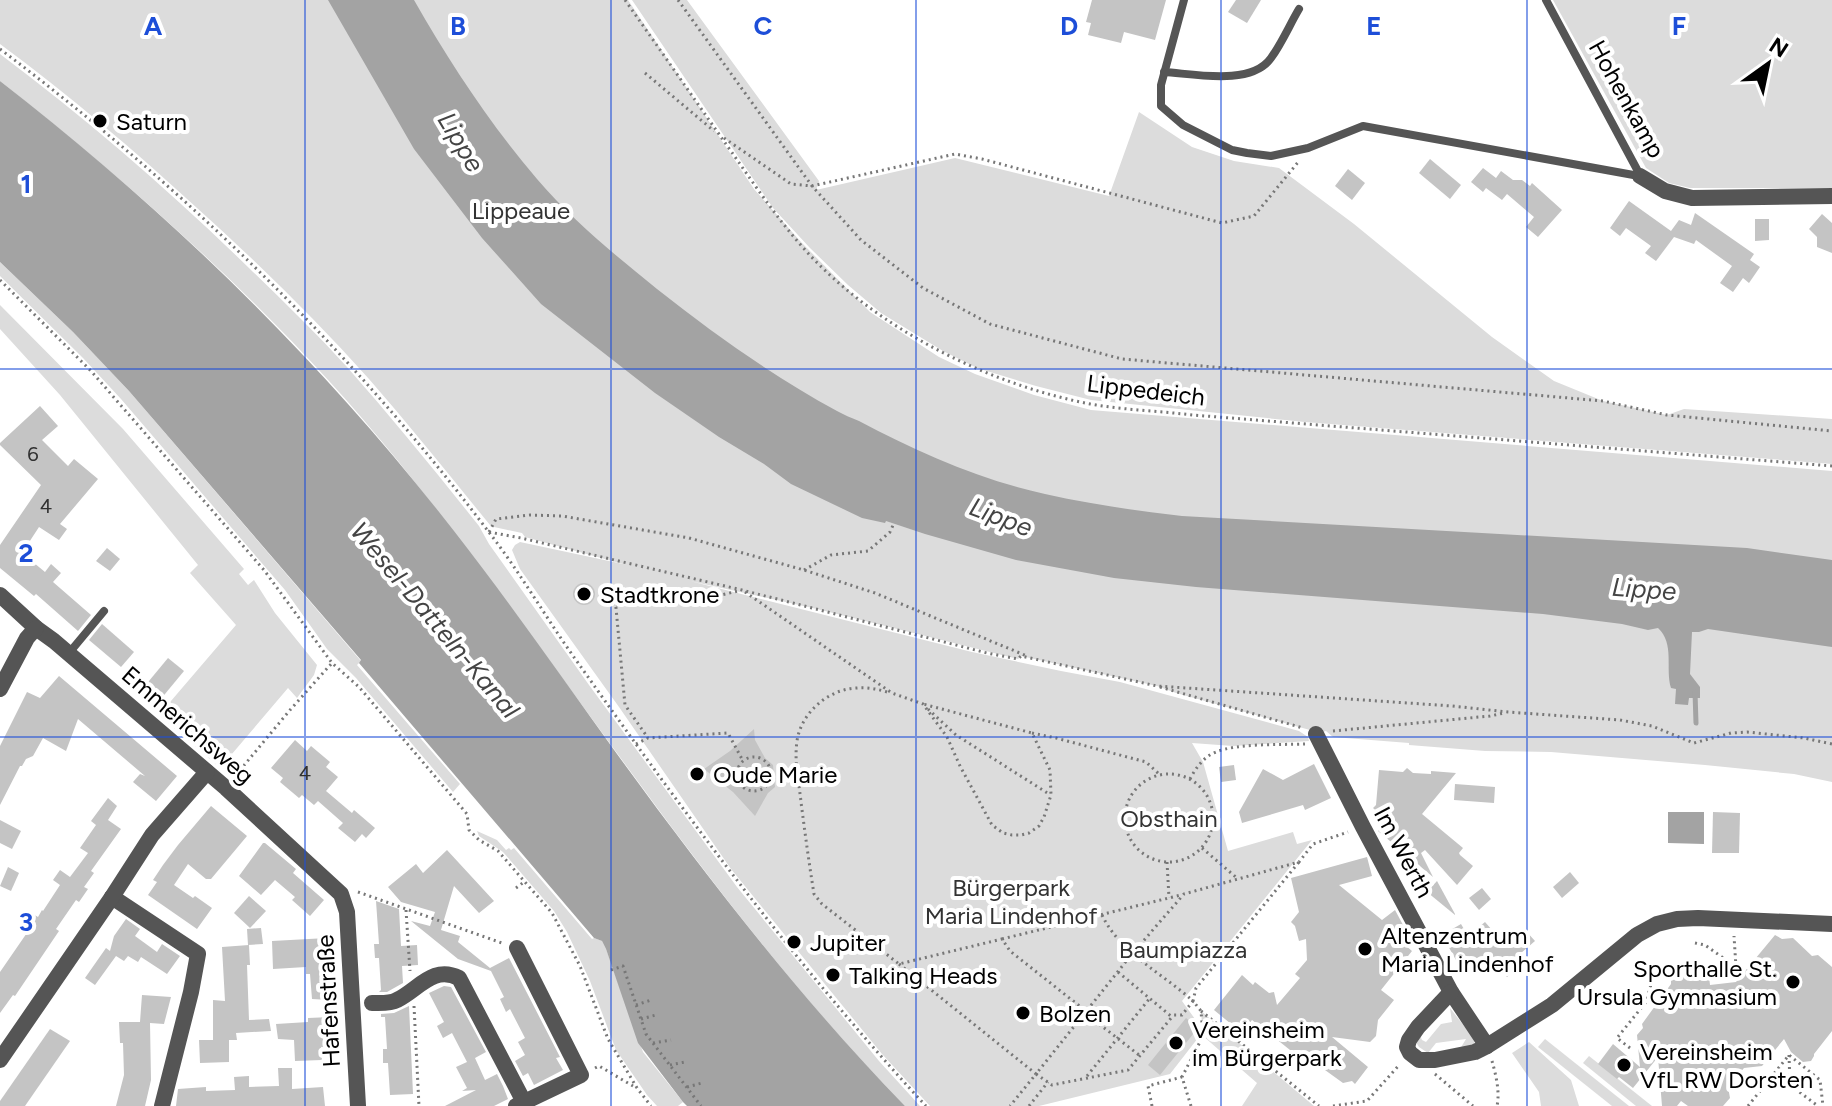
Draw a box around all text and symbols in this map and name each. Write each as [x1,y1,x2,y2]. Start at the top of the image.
text: A [144,10,163,42]
text: B [450,10,466,42]
text: C [754,10,773,42]
text: D [1060,10,1078,42]
text: E [1366,10,1382,42]
text: F [1672,10,1686,42]
north arrow [1728,24,1808,104]
text: N [1764,32,1793,64]
street label: Hohenkamp [1583,35,1671,163]
water label: Lippe [431,106,491,178]
place label: Saturn [116,107,187,136]
marker: Saturn [91,112,109,130]
text: 1 [21,168,31,200]
park label: Lippeaue [472,196,570,225]
street label: Lippedeich [1085,368,1207,412]
house number: 6 [27,442,39,466]
water label: Lippe [965,490,1037,544]
house number: 4 [40,494,52,518]
water label: Wesel-Datteln-Kanal [344,515,527,725]
text: 2 [18,537,34,569]
water label: Lippe [1611,571,1677,607]
place label: Stadtkrone [600,580,719,609]
marker: Stadtkrone [575,585,593,603]
street label: Emmerichsweg [116,660,260,790]
place label: Oude Marie [713,760,837,789]
house number: 4 [299,761,311,785]
marker: Oude Marie [688,765,706,783]
street label: Im Werth [1368,802,1440,902]
park label: Obsthain [1120,804,1218,833]
park label: Bürgerpark Maria Lindenhof [925,873,1097,930]
text: 3 [19,906,33,938]
place label: Altenzentrum Maria Lindenhof [1381,921,1554,978]
place label: Jupiter [810,928,886,957]
marker: Jupiter [785,933,803,951]
street label: Hafenstraße [310,934,346,1068]
park label: Baumpiazza [1119,935,1247,964]
marker: Altenzentrum Maria Lindenhof [1356,940,1374,958]
place label: Sporthalle St. Ursula Gymnasium [1576,954,1777,1011]
place label: Talking Heads [849,961,998,990]
marker: Talking Heads [824,966,842,984]
marker: Sporthalle St. Ursula Gymnasium [1784,973,1802,991]
place label: Bolzen [1039,999,1111,1028]
marker: Bolzen [1014,1004,1032,1022]
place label: Vereinsheim im Bürgerpark [1192,1015,1342,1072]
marker: Vereinsheim im Bürgerpark [1167,1034,1185,1052]
place label: Vereinsheim VfL RW Dorsten [1640,1037,1813,1094]
marker: Vereinsheim VfL RW Dorsten [1615,1056,1633,1074]

